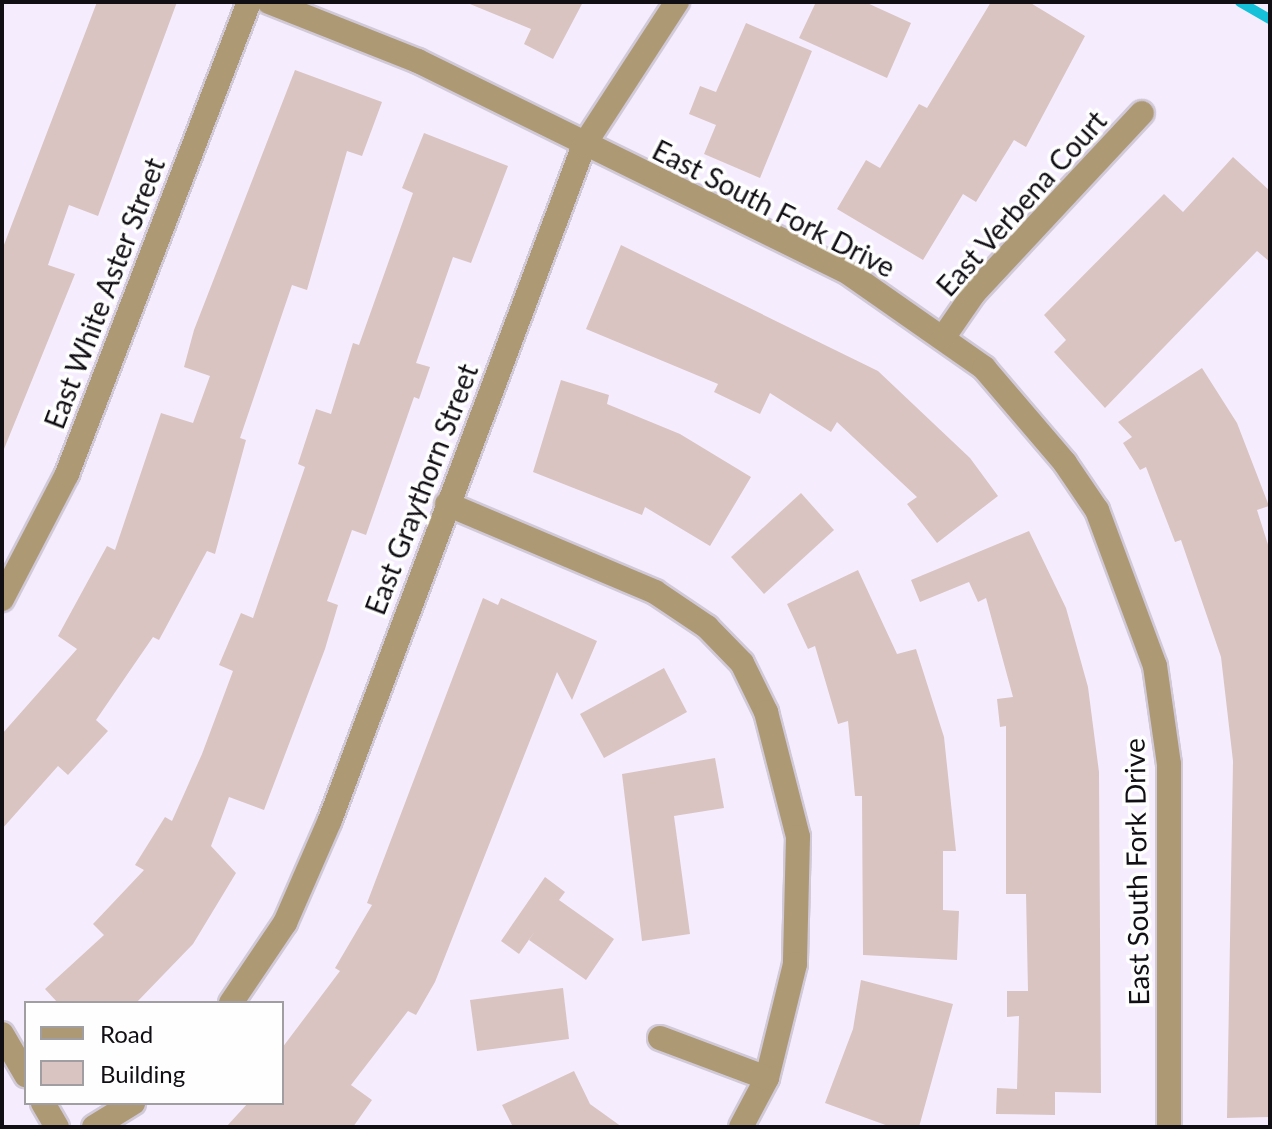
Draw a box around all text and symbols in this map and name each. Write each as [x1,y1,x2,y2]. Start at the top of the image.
street label: East Verbena Court [929,103,1113,303]
street label: East South Fork Drive [647,132,901,284]
street label: East White Aster Street [36,152,172,434]
street label: East Graythorn Street [358,359,484,619]
street label: East South Fork Drive [1117,738,1155,1006]
legend [24,1001,284,1105]
text: Road [100,1019,153,1048]
text: Building [100,1059,185,1088]

